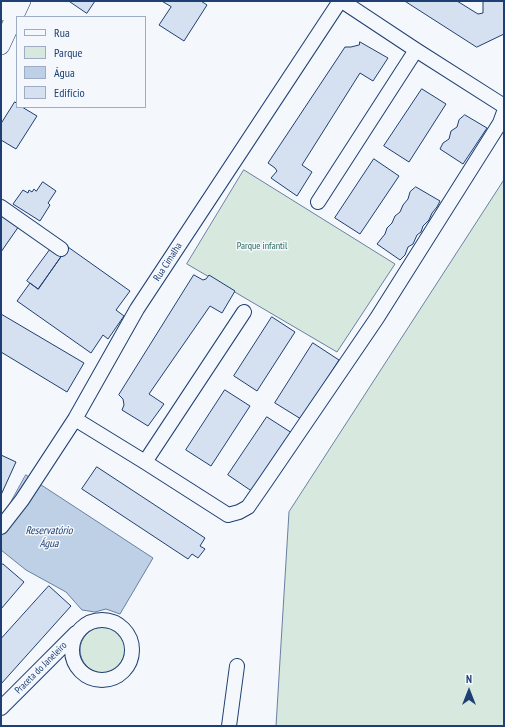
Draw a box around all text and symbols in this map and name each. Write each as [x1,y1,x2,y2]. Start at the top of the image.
legend [16,16,146,108]
text: Rua [54,25,70,40]
text: Parque [54,45,83,60]
text: Água [54,65,75,80]
text: Edifício [54,85,85,100]
park label: Parque infantil [237,240,287,252]
street label: Rua Cimalha [151,241,185,283]
water label: Reservatório Água [25,524,73,550]
street label: Praceta do Janeleiro [12,639,70,697]
north arrow [449,671,489,711]
text: N [466,672,472,686]

